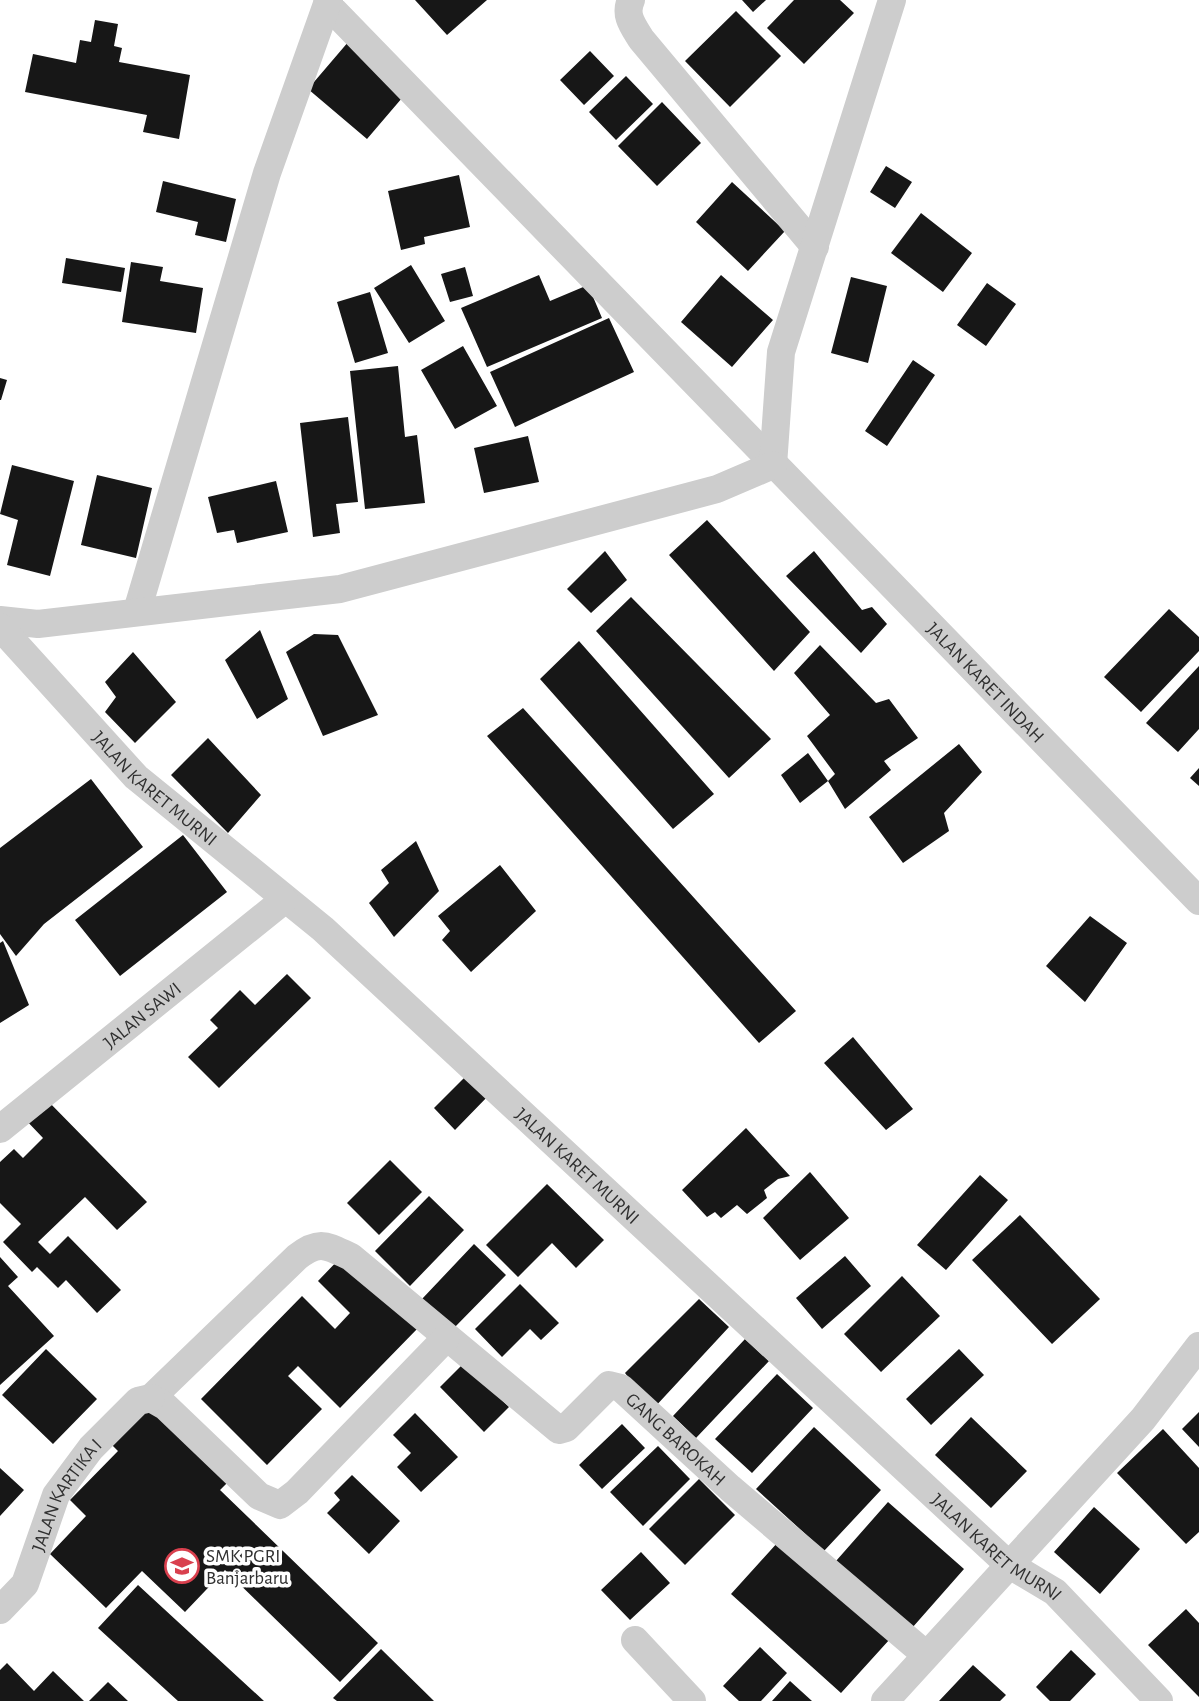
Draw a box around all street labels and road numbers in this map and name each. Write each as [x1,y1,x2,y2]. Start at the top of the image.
street label: JALAN KARET INDAH [923,619,1047,747]
street label: JALAN KARET MURNI [88,728,220,850]
street label: JALAN SAWI [100,979,185,1053]
street label: JALAN KARET MURNI [511,1105,642,1228]
street label: GANG BAROKAH [622,1390,729,1490]
street label: JALAN KARTIKA I [29,1436,106,1554]
street label: JALAN KARET MURNI [927,1490,1065,1604]

